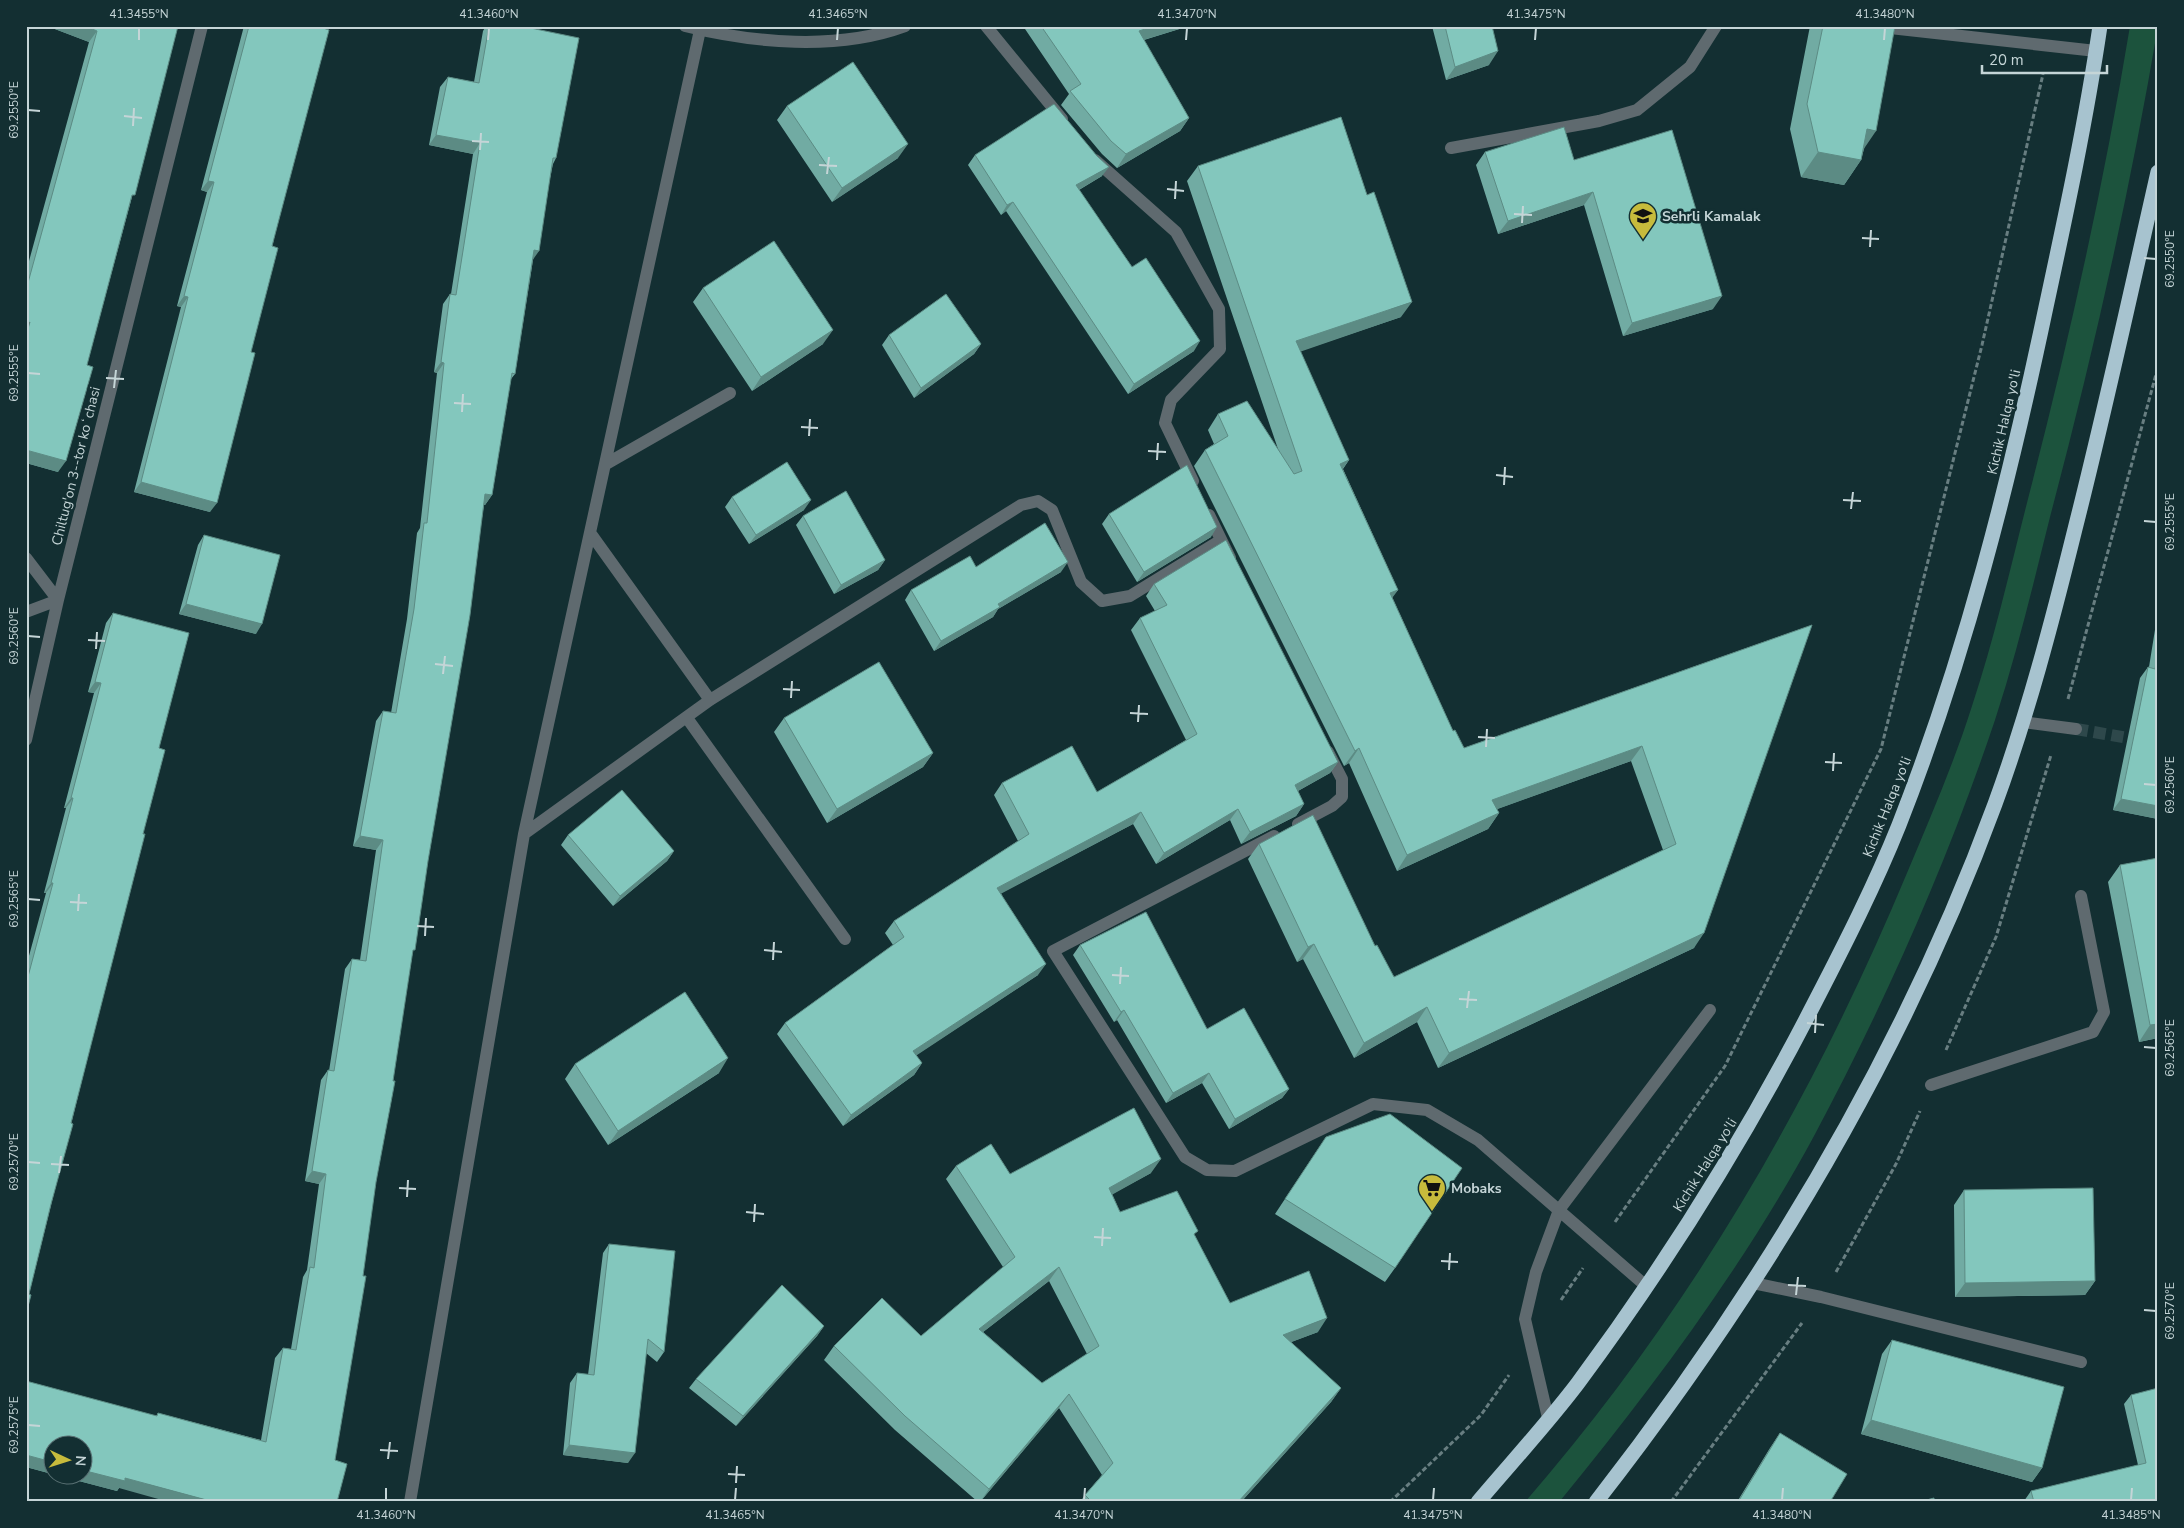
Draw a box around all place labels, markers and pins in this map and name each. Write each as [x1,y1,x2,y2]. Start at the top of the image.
school or university icon: Sehrli Kamalak [1628,201,1658,240]
place label: Sehrli Kamalak [1662,207,1761,226]
supermarket icon: Mobaks [1417,1173,1447,1212]
place label: Mobaks [1451,1179,1502,1198]

